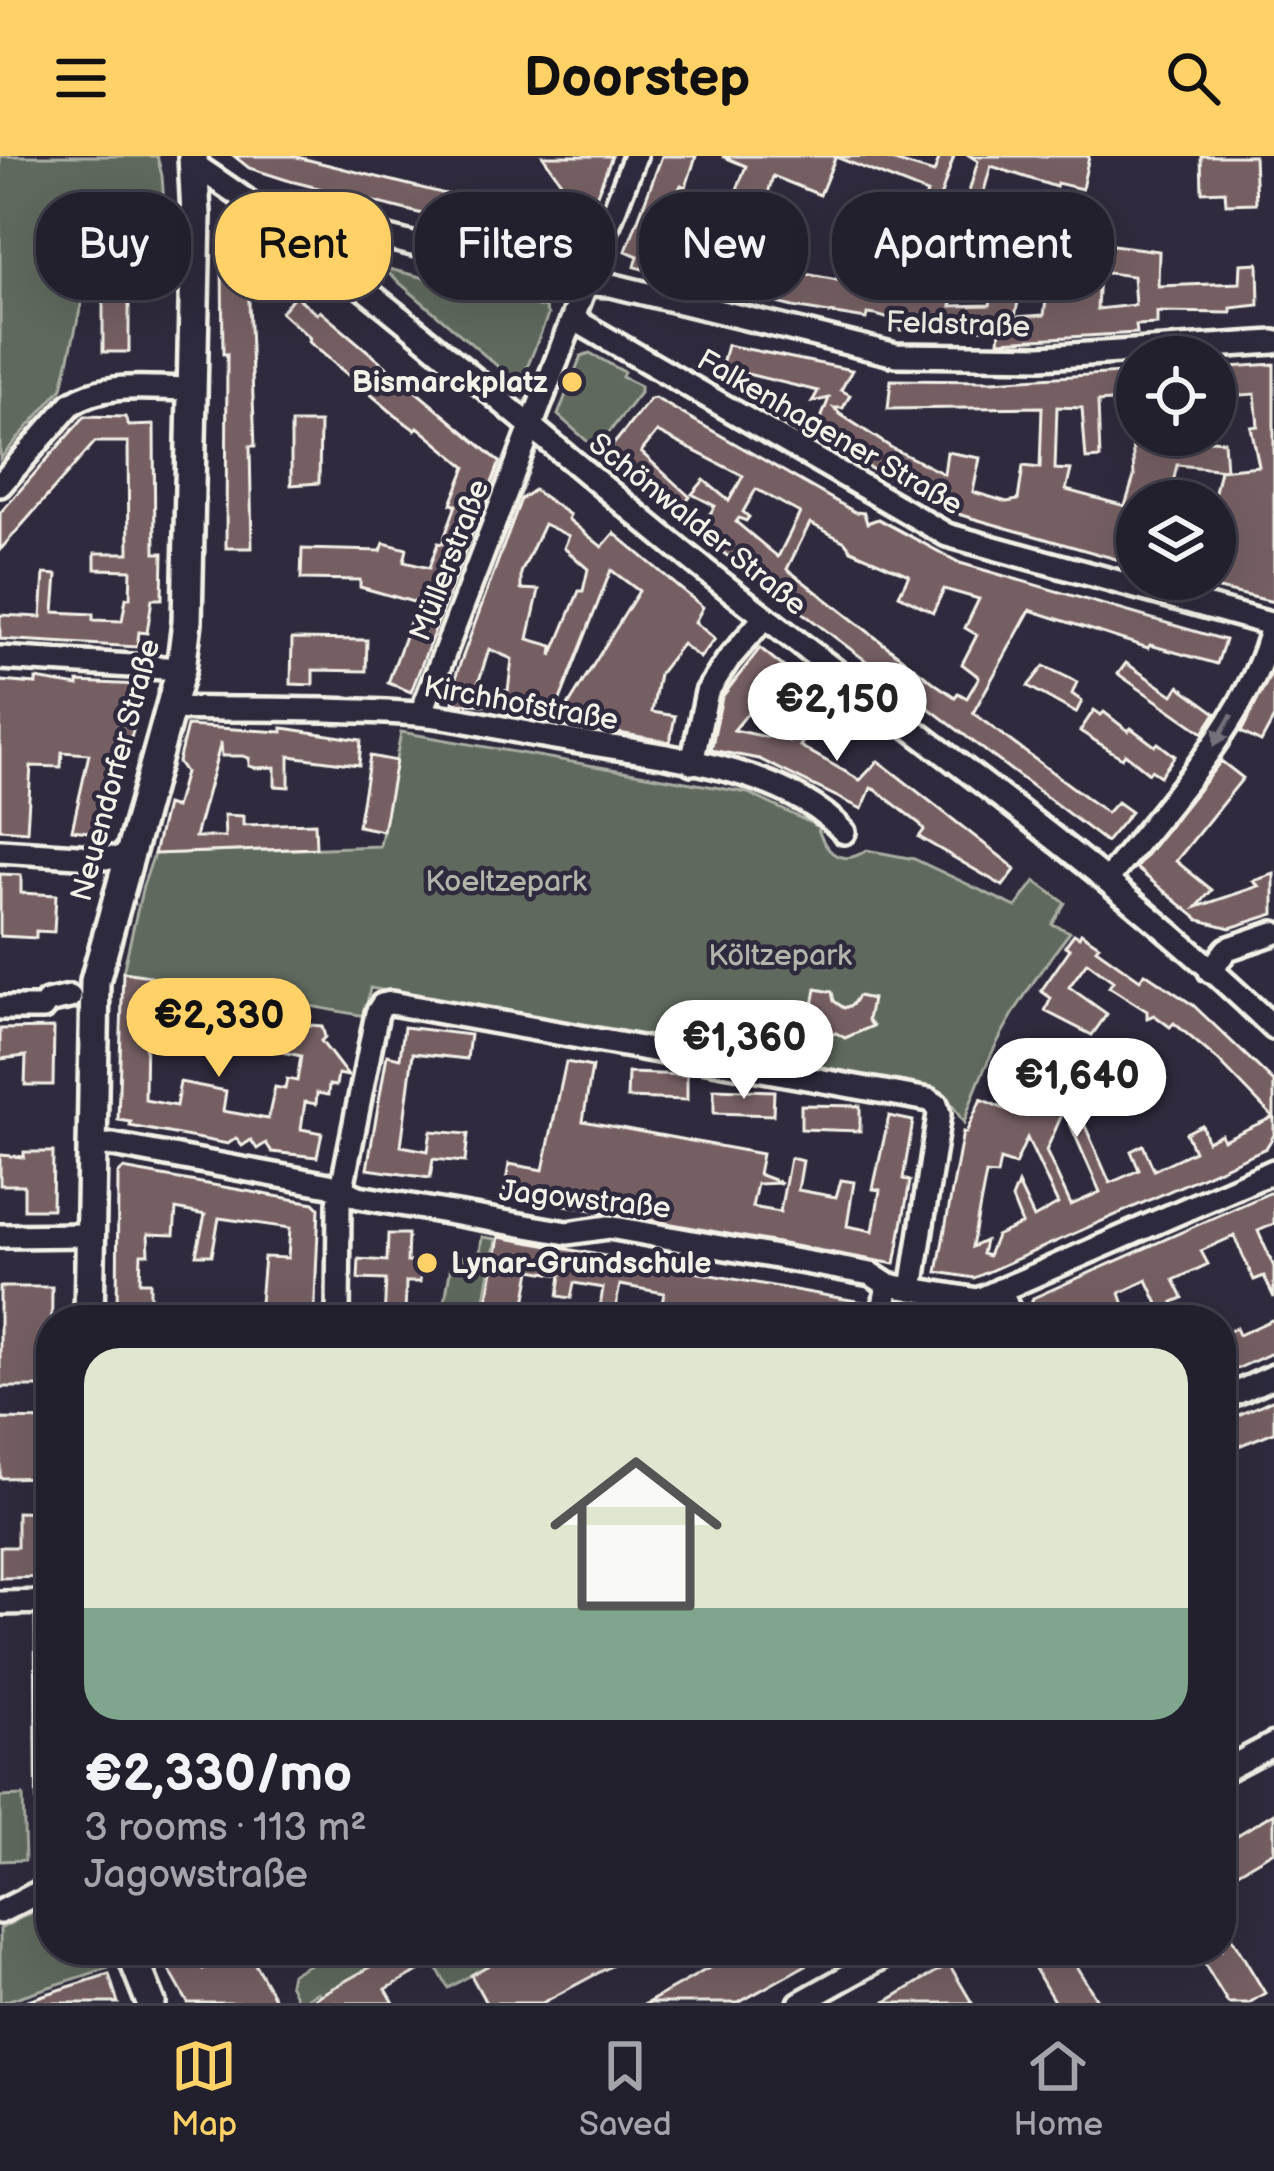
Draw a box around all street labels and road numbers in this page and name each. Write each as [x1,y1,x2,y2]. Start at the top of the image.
street label: Feldstraße [885,304,1031,346]
street label: Falkenhagener Straße [690,342,969,524]
street label: Schönwalder Straße [581,426,814,624]
street label: Müllerstraße [403,474,497,646]
street label: Neuendorfer Straße [64,635,168,905]
street label: Kirchhofstraße [421,669,621,739]
street label: Jagowstraße [497,1173,672,1227]

